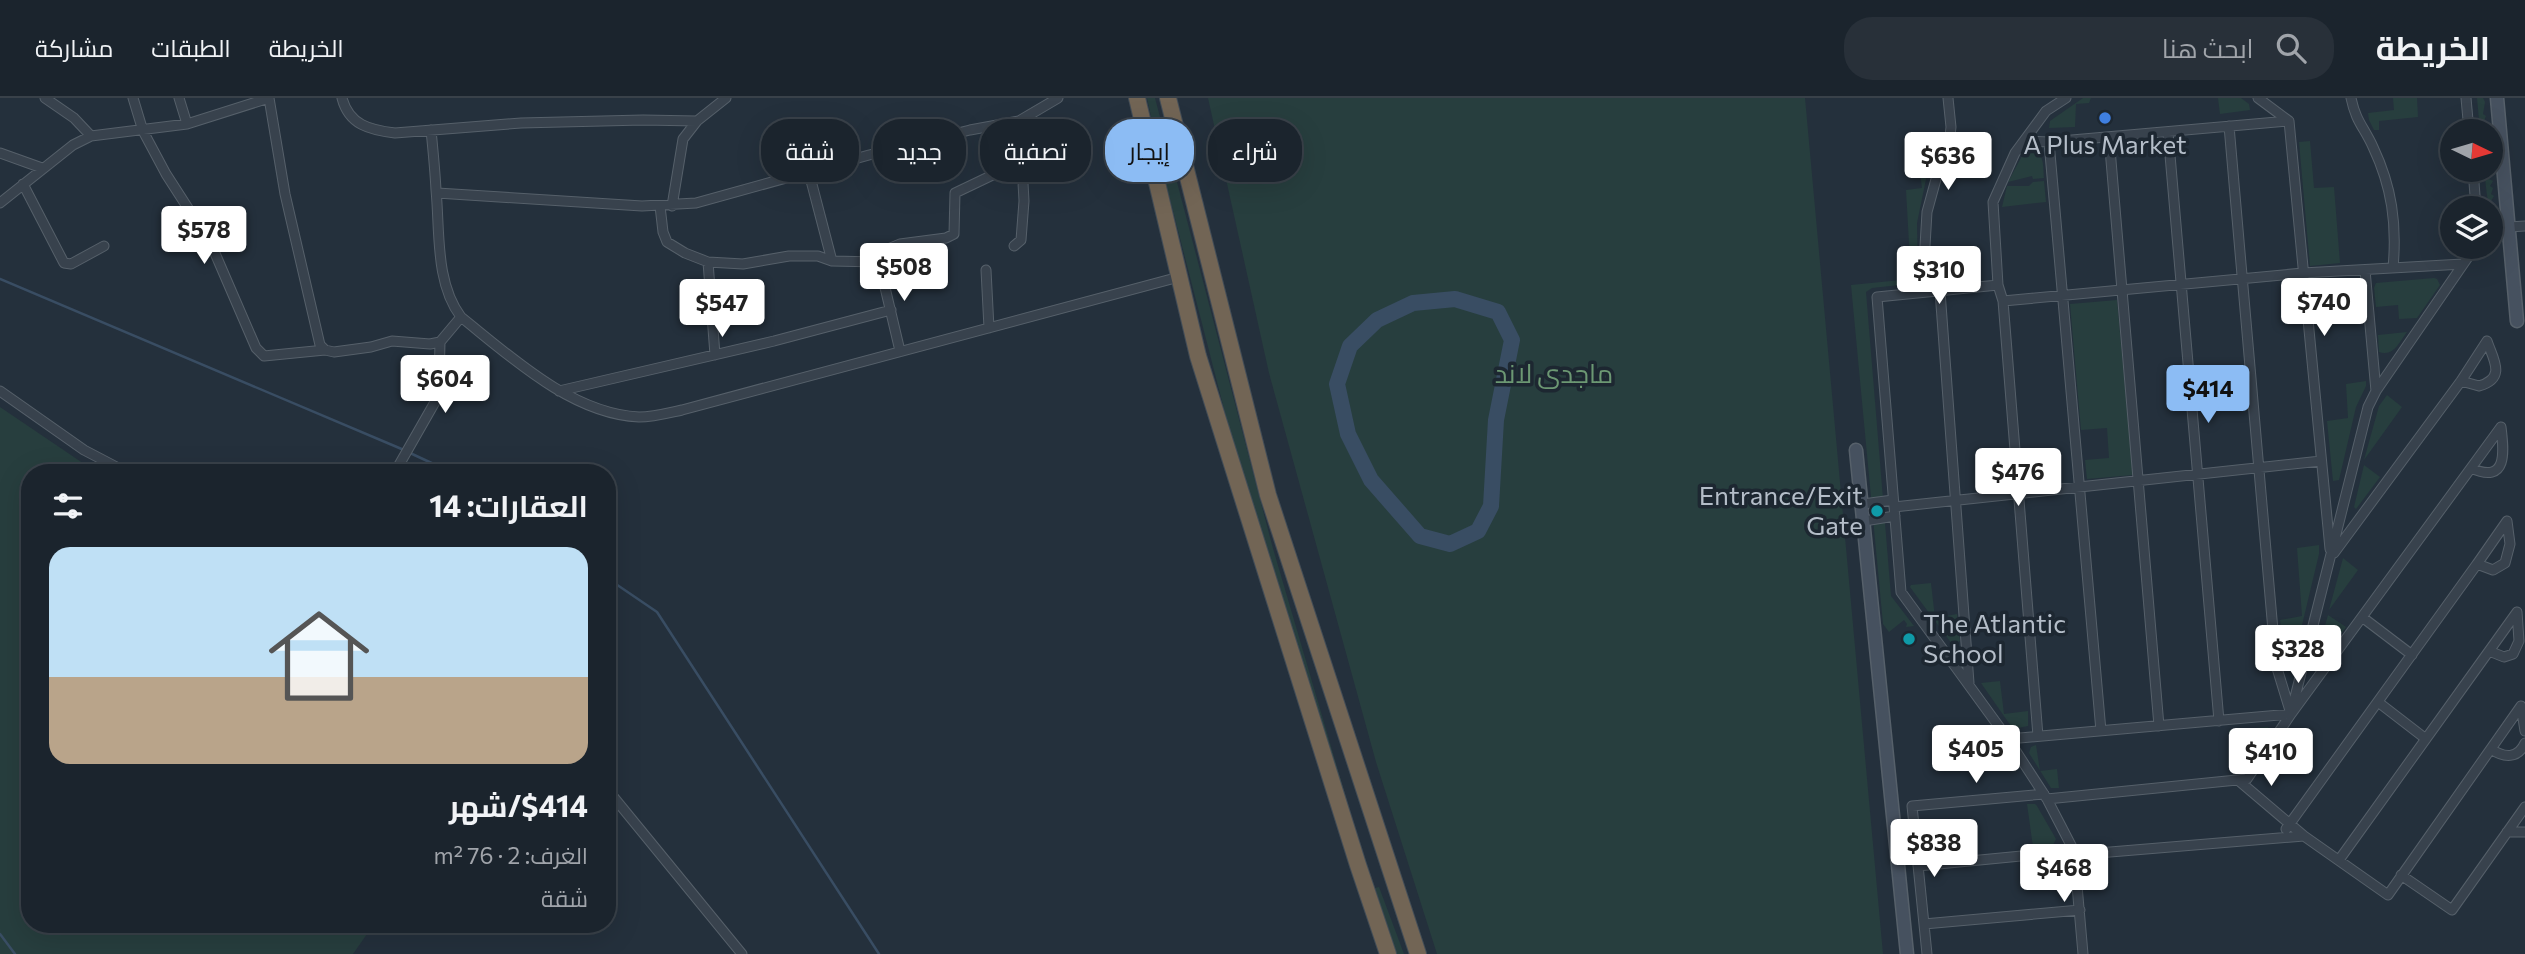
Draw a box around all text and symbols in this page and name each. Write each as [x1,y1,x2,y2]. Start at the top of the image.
search box [1844,17,2334,80]
text: الخريطة [2376,26,2490,67]
icon: search [2272,29,2310,67]
text: ابحث هنا [2162,32,2254,63]
text: مشاركة [35,33,113,62]
text: الطبقات [151,33,231,62]
text: الخريطة [269,33,344,62]
marker: A Plus Market [2097,110,2113,126]
chip: شقة [761,119,859,182]
chip: جديد [873,119,966,182]
chip: تصفية [980,119,1091,182]
chip: إيجار [1105,119,1194,182]
chip: شراء [1208,119,1302,182]
north arrow [2440,119,2502,182]
map controls [2440,119,2503,259]
place label: A Plus Market [2023,128,2187,159]
pin: $636 [1907,132,1989,192]
text: $636 [1921,141,1975,169]
button: layers [2440,196,2503,259]
pin: $578 [163,206,245,266]
text: $578 [177,215,231,243]
pin: $508 [863,244,945,303]
pin: $310 [1898,246,1980,306]
text: $508 [876,252,932,280]
text: $310 [1913,255,1965,283]
pin: $740 [2283,278,2365,338]
pin: $547 [681,280,763,339]
text: $740 [2297,287,2351,315]
text: $547 [696,288,748,316]
pin: $604 [404,356,486,415]
park label: ماجدی لاند [1495,357,1613,389]
text: $604 [417,364,473,392]
pin: $414 [2167,366,2249,425]
text: $414 [2182,374,2234,402]
pin: $476 [1977,448,2059,508]
text: $476 [1991,457,2045,485]
place label: Entrance/Exit Gate [1699,479,1863,540]
text: العقارات: 14 [429,486,588,523]
icon: filters [49,487,87,525]
marker: Entrance/Exit Gate [1869,503,1885,519]
icon: home [256,593,382,719]
place label: The Atlantic School [1923,607,2066,668]
pin: $328 [2257,626,2339,685]
marker: The Atlantic School [1901,631,1917,647]
text: $328 [2271,634,2325,662]
pin: $405 [1935,726,2017,785]
pin: $410 [2230,728,2312,788]
text: $405 [1948,734,2004,762]
text: $410 [2245,737,2297,765]
text: $414/شهر [449,786,588,823]
pin: $838 [1893,820,1975,879]
text: $838 [1907,828,1961,856]
text: الغرف: 2 · 76 m² [434,841,588,869]
pin: $468 [2023,844,2105,904]
text: $468 [2036,853,2092,881]
text: شقة [541,884,588,912]

